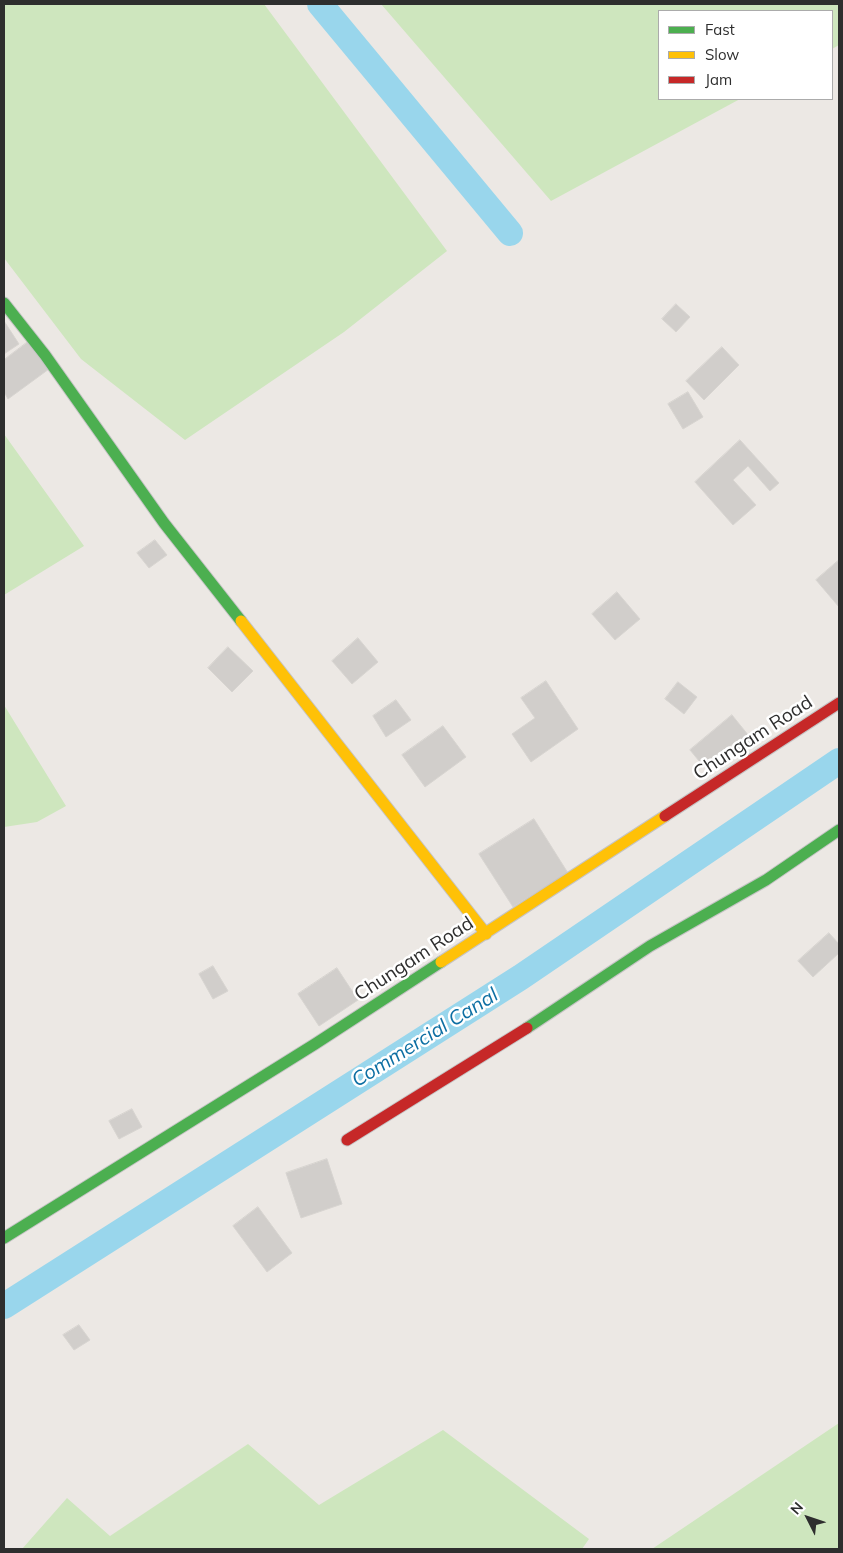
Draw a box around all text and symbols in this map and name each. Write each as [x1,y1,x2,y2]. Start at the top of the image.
legend [658,10,833,100]
text: Fast [705,20,735,39]
text: Slow [705,45,739,64]
text: Jam [705,70,732,89]
street label: Chungam Road [689,691,817,785]
street label: Chungam Road [350,912,478,1006]
water label: Commercial Canal [347,983,503,1093]
north arrow [783,1493,833,1543]
text: N [786,1498,807,1518]

